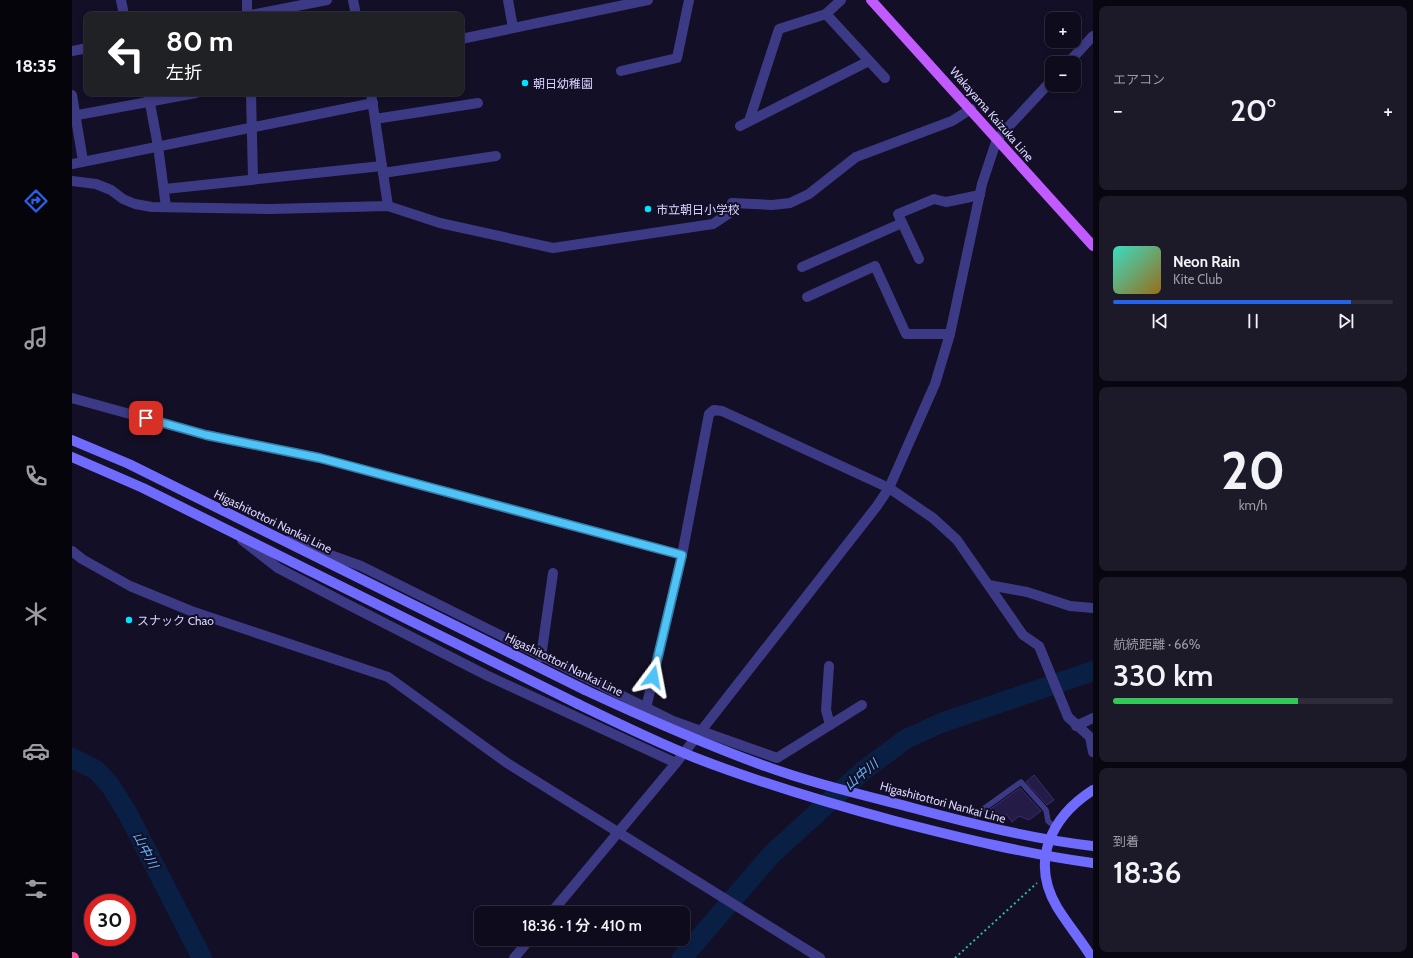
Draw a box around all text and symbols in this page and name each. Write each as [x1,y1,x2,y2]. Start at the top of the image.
map controls [1045,12,1081,92]
button: + [1045,12,1081,48]
text: 80 m [166,24,233,58]
icon: left [100,28,152,80]
text: 18:35 [16,55,56,77]
button: − [1045,56,1081,92]
text: 左折 [166,62,202,84]
street label: Wakayama Kaizuka Line [947,64,1037,164]
text: エアコン [1113,71,1165,87]
place label: 朝日幼稚園 [533,76,593,91]
marker: 朝日幼稚園 [520,78,530,88]
text: 20° [1230,92,1276,129]
text: − [1113,97,1123,124]
text: + [1383,97,1393,124]
icon: directions [22,187,50,215]
place label: 市立朝日小学校 [656,202,740,217]
marker: 市立朝日小学校 [643,204,653,214]
text: Neon Rain [1173,253,1240,271]
text: Kite Club [1173,271,1222,287]
icon: previous [1149,310,1171,332]
icon: pause [1242,310,1264,332]
icon: next [1335,310,1357,332]
icon: music [22,324,50,352]
pin [129,401,163,435]
icon: arrive [135,407,157,429]
text: 20 [1221,439,1285,502]
icon: phone [22,462,50,490]
street label: Higashitottori Nankai Line [212,486,334,556]
text: km/h [1239,497,1267,513]
icon: climate [22,600,50,628]
place label: スナック Chao [137,613,214,628]
marker: スナック Chao [124,615,134,625]
street label: Higashitottori Nankai Line [503,629,625,699]
text: 航続距離 · 66% [1113,636,1200,652]
position arrow [632,656,674,698]
text: 330 km [1113,657,1214,694]
icon: car [22,737,50,765]
water label: 山中川 [841,754,883,793]
street label: Higashitottori Nankai Line [879,778,1007,826]
water label: 山中川 [130,829,163,873]
text: 到着 [1113,833,1139,849]
text: 18:36 [1113,854,1181,891]
icon: filters [22,875,50,903]
speed limit sign: 30 [84,894,136,946]
text: 18:36 · 1 分 · 410 m [522,917,642,935]

